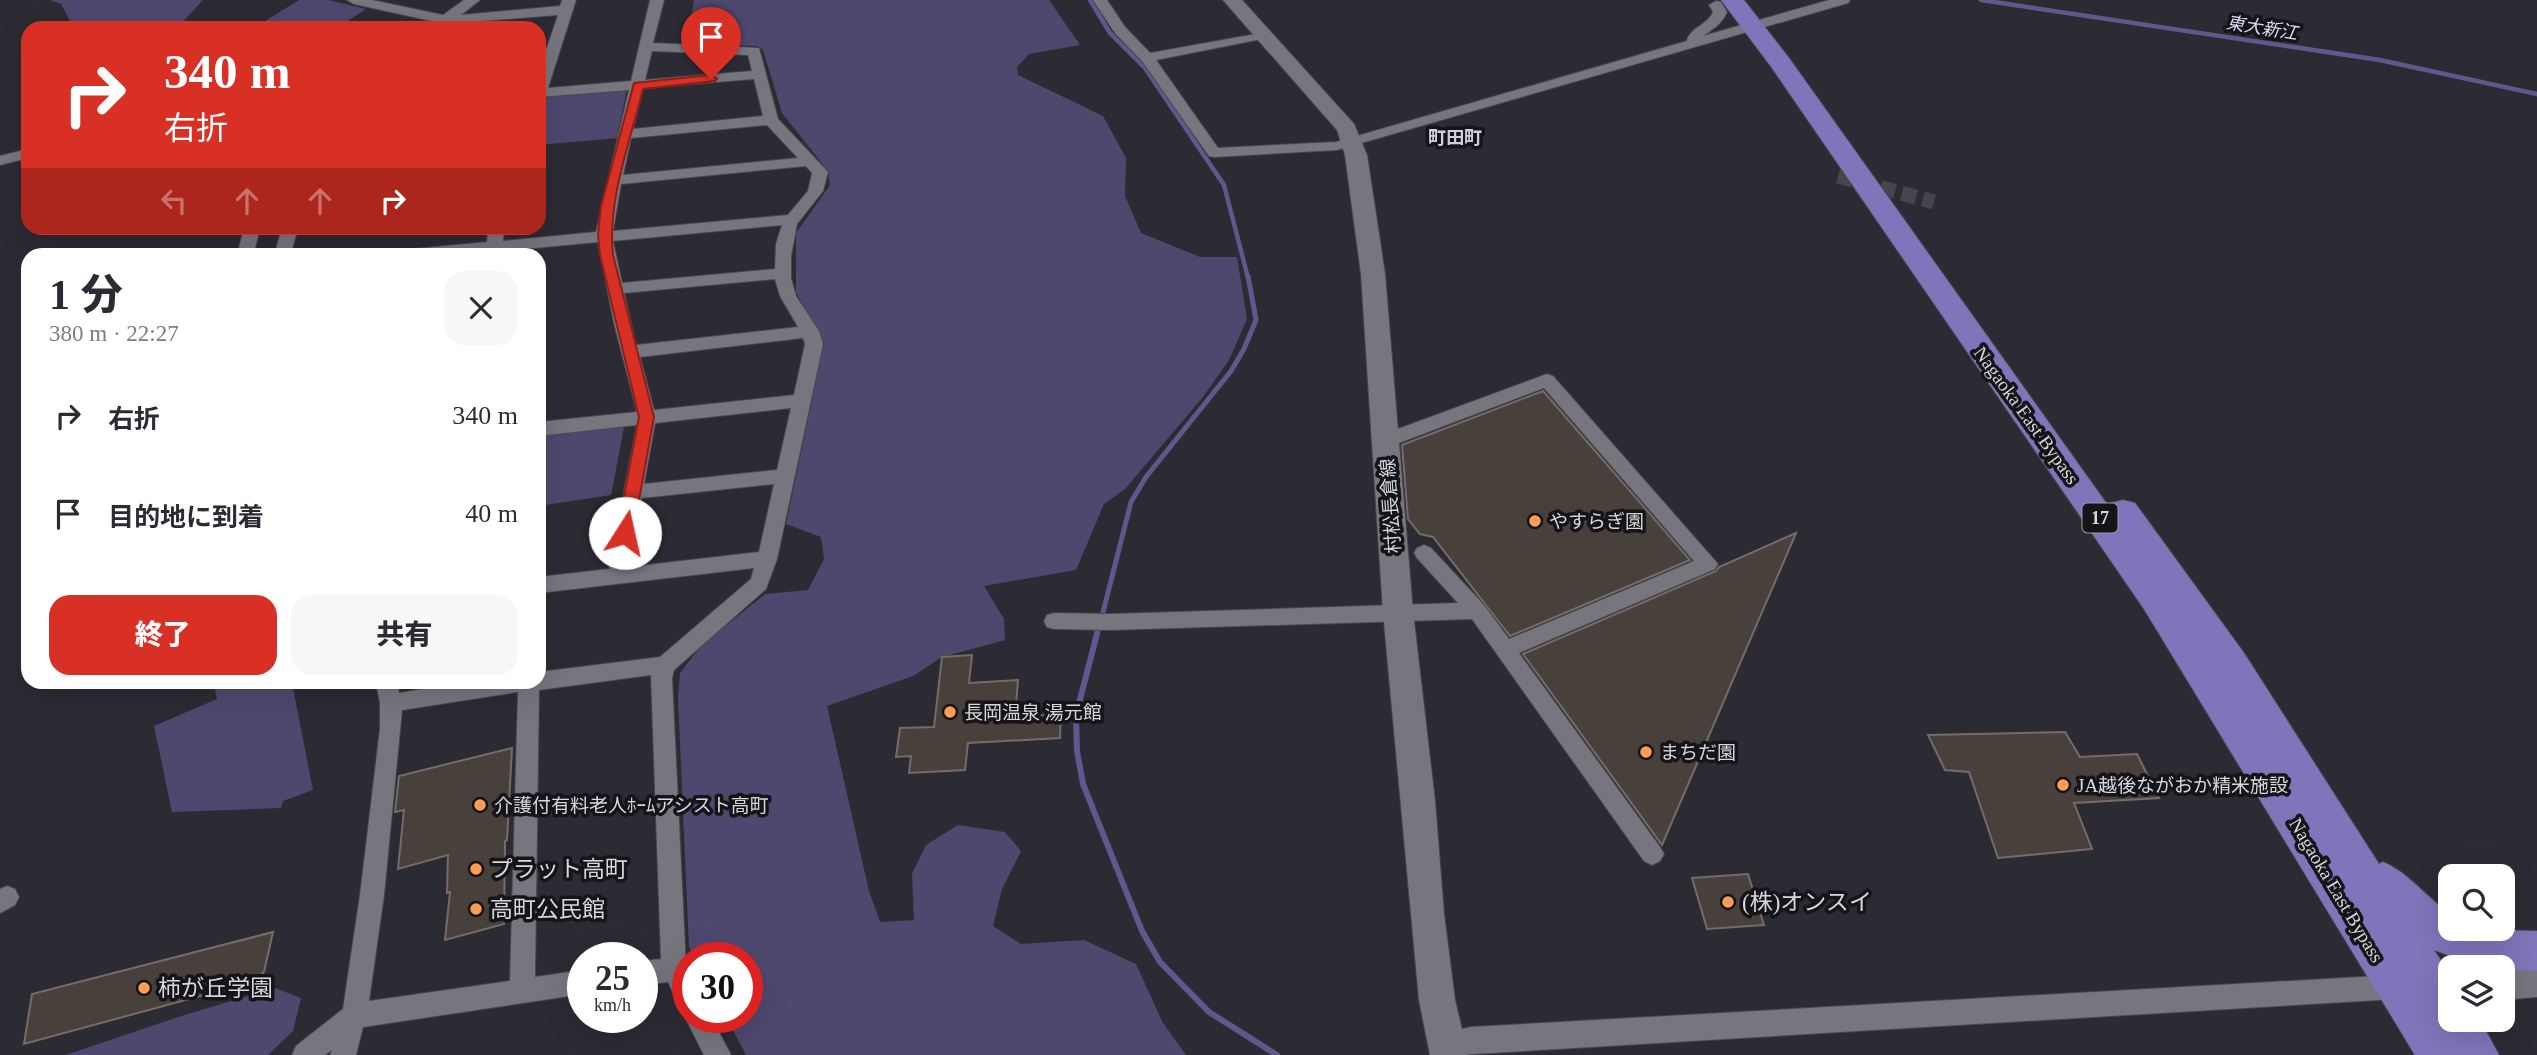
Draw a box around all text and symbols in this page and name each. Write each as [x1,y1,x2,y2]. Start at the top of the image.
pin [681,7,741,79]
water label: 東大新江 [2225,12,2301,44]
icon: arrive [692,18,730,56]
text: 340 m [164,44,291,99]
icon: right [49,49,140,140]
text: 右折 [164,110,228,146]
district label: 町田町 [1428,128,1482,148]
icon: left [155,182,193,220]
icon: ahead [228,182,266,220]
icon: ahead [301,182,339,220]
icon: right [374,182,412,220]
button: close [444,271,518,345]
text: 1 分 [49,272,123,318]
text: 380 m · 22:27 [49,321,179,346]
street label: Nagaoka East Bypass [1970,343,2083,488]
icon: right [49,397,87,435]
text: 340 m [452,401,518,430]
text: 右折 [108,405,160,434]
street label: 村松長倉線 [1377,458,1404,554]
icon: arrive [49,495,87,533]
position arrow [588,496,662,570]
text: 40 m [465,499,518,528]
text: 目的地に到着 [108,503,264,532]
road number: 17 [2082,504,2118,532]
place label: やすらぎ園 [1549,511,1644,532]
marker: やすらぎ園 [1527,513,1543,529]
button: 終了 [49,595,277,675]
button: 共有 [291,595,518,675]
place label: 長岡温泉 湯元館 [964,702,1102,723]
marker: 長岡温泉 湯元館 [942,704,958,720]
place label: まちだ園 [1660,742,1736,763]
marker: まちだ園 [1638,744,1654,760]
place label: JA越後ながおか精米施設 [2077,775,2288,796]
marker: JA越後ながおか精米施設 [2055,777,2071,793]
place label: 介護付有料老人ﾎｰﾑアシスト高町 [494,795,769,816]
marker: 介護付有料老人ﾎｰﾑアシスト高町 [472,797,488,813]
street label: Nagaoka East Bypass [2285,814,2388,966]
place label: プラット高町 [490,857,628,882]
marker: プラット高町 [468,861,484,877]
map controls [2438,864,2515,1032]
button: search [2438,864,2515,941]
place label: (株)オンスイ [1742,890,1872,915]
marker: (株)オンスイ [1720,894,1736,910]
place label: 高町公民館 [490,897,605,922]
marker: 高町公民館 [468,901,484,917]
speed limit sign: 30 [672,942,763,1033]
button: layers [2438,955,2515,1032]
text: 25 [595,959,630,998]
place label: 柿が丘学園 [158,976,273,1001]
marker: 柿が丘学園 [136,980,152,996]
text: km/h [594,995,631,1015]

